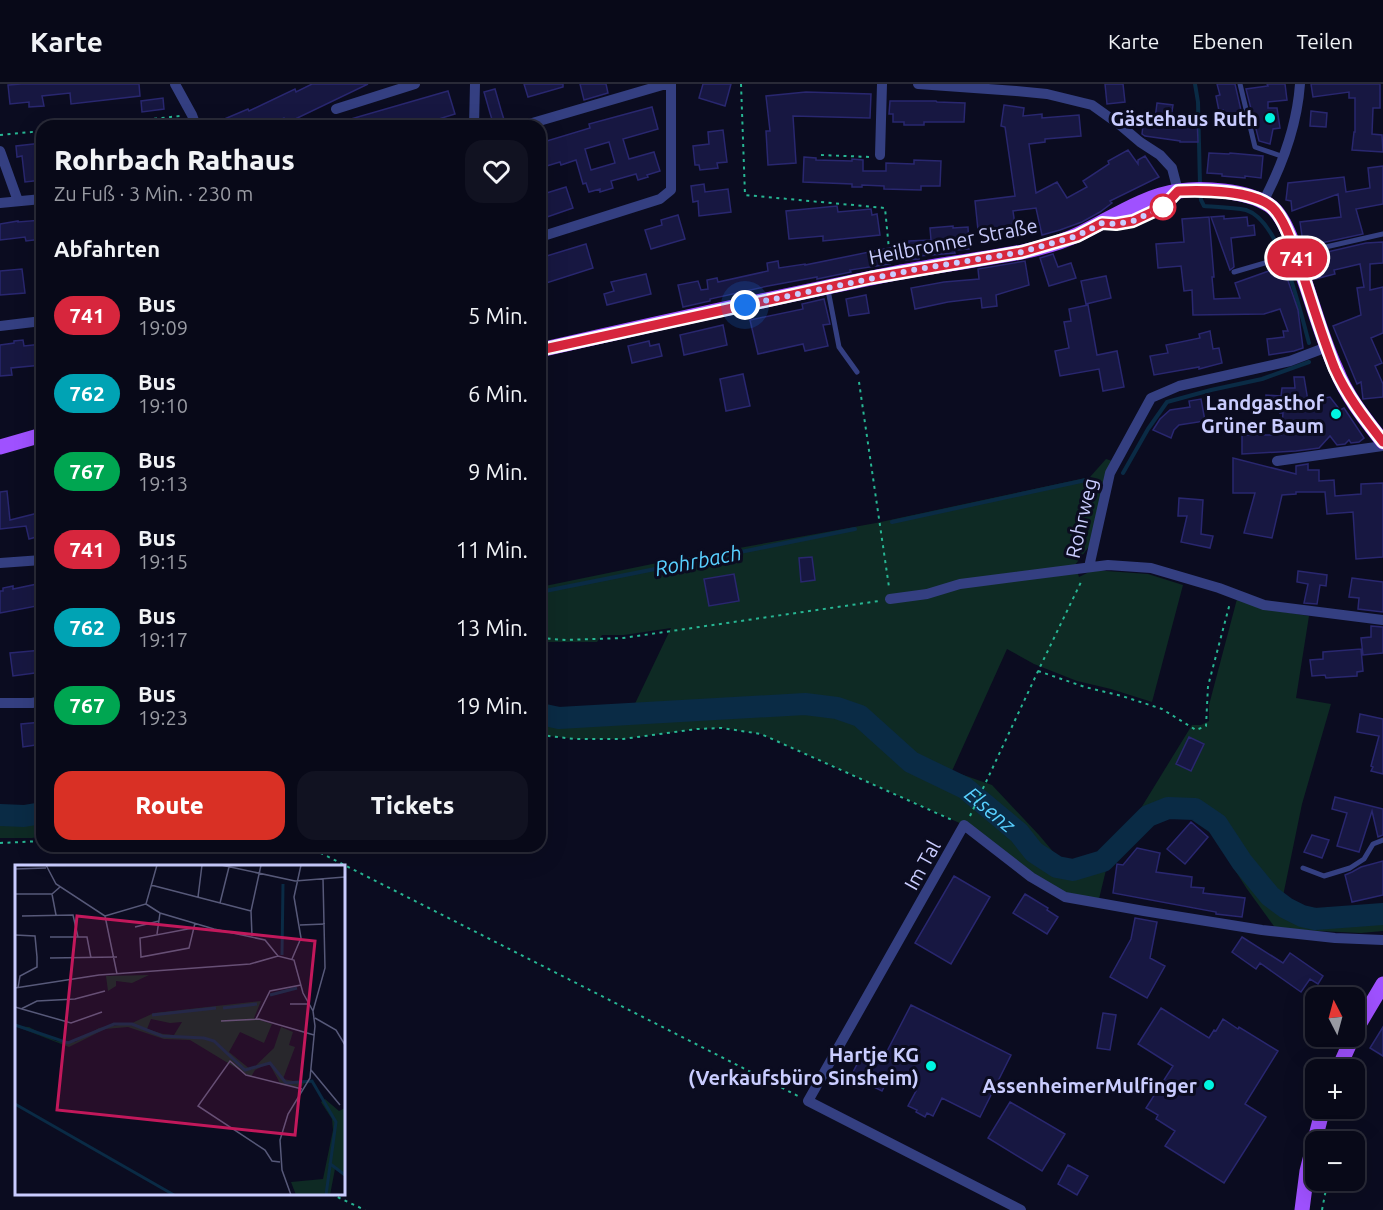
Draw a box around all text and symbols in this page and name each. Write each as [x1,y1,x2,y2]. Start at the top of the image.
text: Karte [30,26,103,57]
text: Karte [1108,29,1159,53]
text: Ebenen [1192,29,1264,53]
text: Teilen [1297,29,1353,53]
place label: Gästehaus Ruth [1111,107,1258,130]
marker: Gästehaus Ruth [1263,111,1277,125]
button: heart [465,140,528,203]
text: Rohrbach Rathaus [54,144,295,175]
text: Zu Fuß · 3 Min. · 230 m [54,182,253,205]
unlabelled marker [1150,194,1176,220]
street label: Heilbronner Straße [867,213,1039,269]
text: Abfahrten [54,236,160,261]
line badge: 741 [1262,238,1332,278]
text: 741 [1279,246,1315,270]
your location [730,290,760,320]
text: Bus [138,291,176,316]
text: 741 [69,303,105,327]
text: 5 Min. [468,303,528,328]
text: 19:09 [138,316,188,339]
text: Bus [138,369,176,394]
text: 762 [69,381,105,405]
text: 6 Min. [468,381,528,406]
place label: Landgasthof Grüner Baum [1201,391,1325,437]
text: 19:10 [138,394,188,417]
marker: Landgasthof Grüner Baum [1329,407,1343,421]
text: Bus [138,447,176,472]
text: 767 [69,459,105,483]
text: 9 Min. [468,459,528,484]
text: 19:13 [138,472,188,495]
street label: Rohrweg [1061,476,1101,560]
text: Bus [138,525,176,550]
text: 741 [69,537,105,561]
text: 11 Min. [456,537,528,562]
water label: Rohrbach [653,540,743,580]
text: 19:15 [138,550,188,573]
text: Bus [138,603,176,628]
text: 762 [69,615,105,639]
text: 13 Min. [456,615,528,640]
text: 19:17 [138,628,188,651]
text: Bus [138,681,176,706]
text: 767 [69,693,105,717]
text: 19 Min. [456,693,528,718]
text: 19:23 [138,706,188,729]
button: Route [54,771,285,840]
button: Tickets [297,771,528,840]
water label: Elsenz [960,781,1021,838]
street label: Im Tal [899,836,945,894]
inset map [15,865,345,1195]
north arrow [1305,987,1365,1047]
map controls [1305,987,1365,1191]
place label: Hartje KG (Verkaufsbüro Sinsheim) [688,1043,919,1089]
marker: Hartje KG (Verkaufsbüro Sinsheim) [924,1059,938,1073]
button: + [1305,1059,1365,1119]
place label: AssenheimerMulfinger [982,1074,1198,1097]
marker: AssenheimerMulfinger [1202,1078,1216,1092]
button: − [1305,1131,1365,1191]

